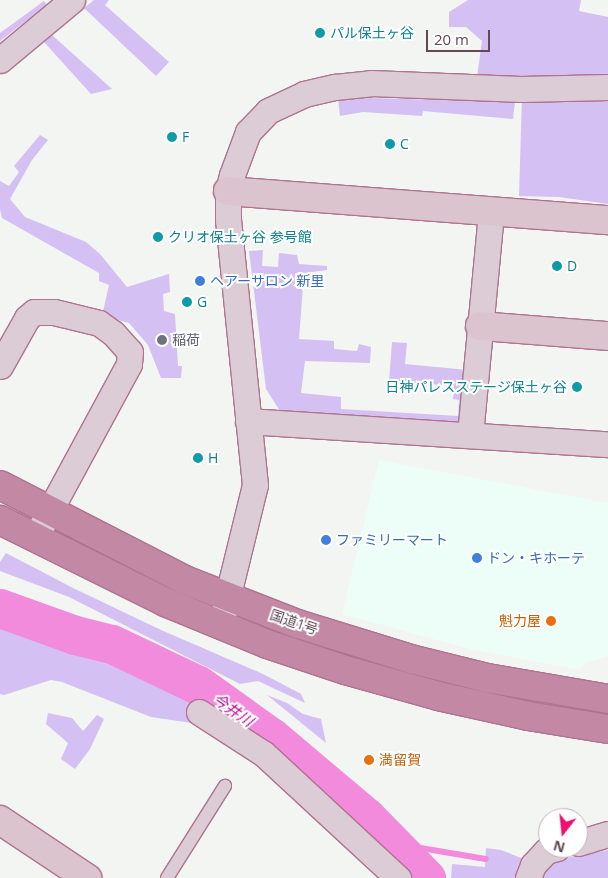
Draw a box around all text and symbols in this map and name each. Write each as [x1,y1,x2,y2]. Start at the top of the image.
scale bar [428,20,492,52]
place label: パル保土ヶ谷 [330,25,414,41]
marker: パル保土ヶ谷 [314,27,326,39]
text: 20 m [434,29,469,49]
place label: F [182,129,189,145]
marker: F [166,131,178,143]
place label: C [400,136,409,152]
marker: C [384,138,396,150]
place label: クリオ保土ヶ谷 参号館 [168,229,312,245]
marker: クリオ保土ヶ谷 参号館 [152,231,164,243]
place label: D [567,258,577,274]
marker: D [551,260,563,272]
place label: ヘアーサロン 新里 [210,273,325,289]
marker: ヘアーサロン 新里 [194,275,206,287]
place label: G [197,294,207,310]
marker: G [181,296,193,308]
place label: 稲荷 [172,332,200,348]
marker: 稲荷 [156,334,168,346]
place label: 日神パレスステージ保土ヶ谷 [385,379,567,395]
marker: 日神パレスステージ保土ヶ谷 [571,381,583,393]
place label: H [208,450,218,466]
marker: H [192,452,204,464]
place label: ファミリーマート [336,532,448,548]
marker: ファミリーマート [320,534,332,546]
place label: ドン・キホーテ [487,550,585,566]
marker: ドン・キホーテ [471,552,483,564]
street label: 国道1号 [268,606,320,638]
place label: 魁力屋 [499,613,541,629]
marker: 魁力屋 [545,615,557,627]
water label: 今井川 [209,690,257,730]
place label: 満留賀 [379,752,421,768]
marker: 満留賀 [363,754,375,766]
north arrow [538,808,588,858]
text: N [551,836,567,858]

